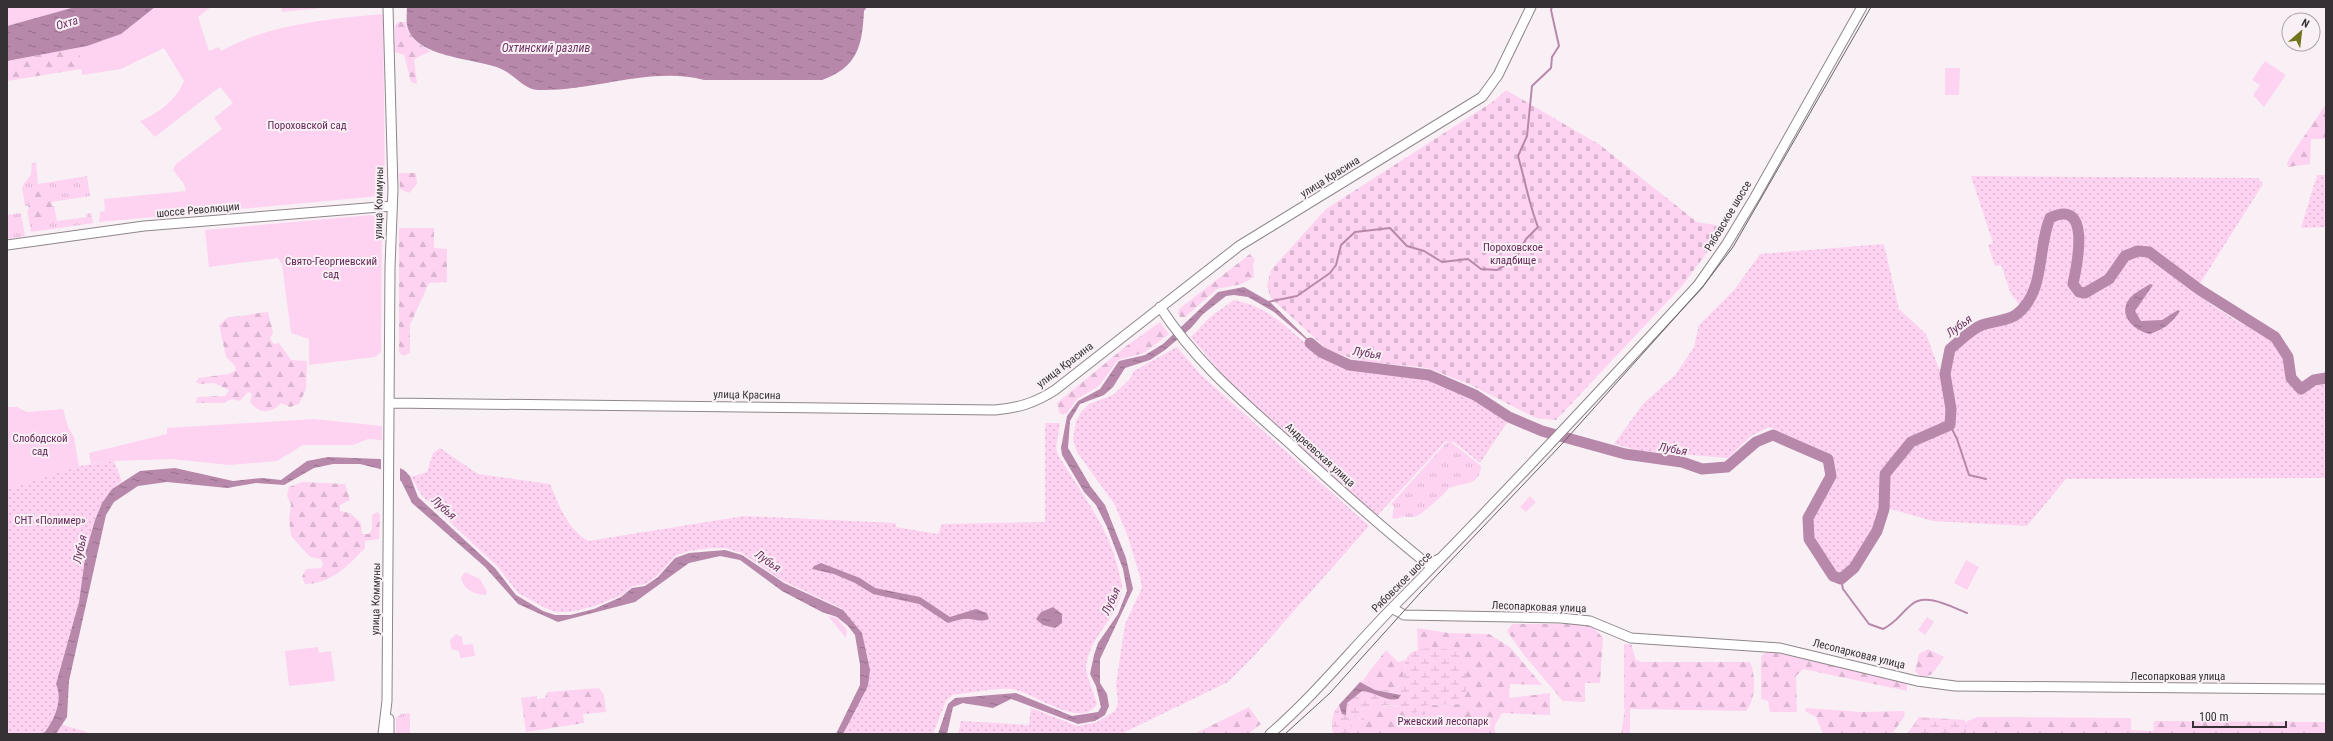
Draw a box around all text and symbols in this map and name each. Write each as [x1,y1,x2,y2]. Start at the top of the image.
north arrow [2281,12,2321,52]
water label: Охта [54,13,80,33]
text: N [2299,16,2312,31]
water label: Охтинский разлив [502,41,590,55]
park label: Пороховской сад [267,119,347,132]
street label: улица Красина [1298,154,1362,200]
street label: улица Коммуны [372,167,386,239]
street label: Рябовское шоссе [1702,178,1754,254]
street label: шоссе Революции [156,200,240,220]
park label: Пороховское кладбище [1483,241,1543,267]
park label: Свято-Георгиевский сад [285,255,377,281]
water label: Лубья [1943,312,1975,341]
street label: улица Красина [1034,340,1096,390]
water label: Лубья [1351,344,1383,362]
street label: улица Красина [713,388,781,402]
street label: Андреевская улица [1283,420,1357,490]
park label: Слободской сад [12,432,68,458]
water label: Лубья [1657,439,1689,458]
water label: Лубья [428,493,460,523]
park label: СНТ «Полимер» [14,514,86,527]
water label: Лубья [70,533,90,566]
water label: Лубья [751,546,784,575]
street label: Рябовское шоссе [1369,549,1435,615]
street label: улица Коммуны [369,563,383,635]
water label: Лубья [1098,585,1124,618]
street label: Лесопарковая улица [1491,599,1587,615]
street label: Лесопарковая улица [1811,636,1907,672]
street label: Лесопарковая улица [2131,670,2225,683]
scale bar [2193,703,2286,729]
text: 100 m [2199,710,2229,724]
park label: Ржевский лесопарк [1397,715,1489,728]

